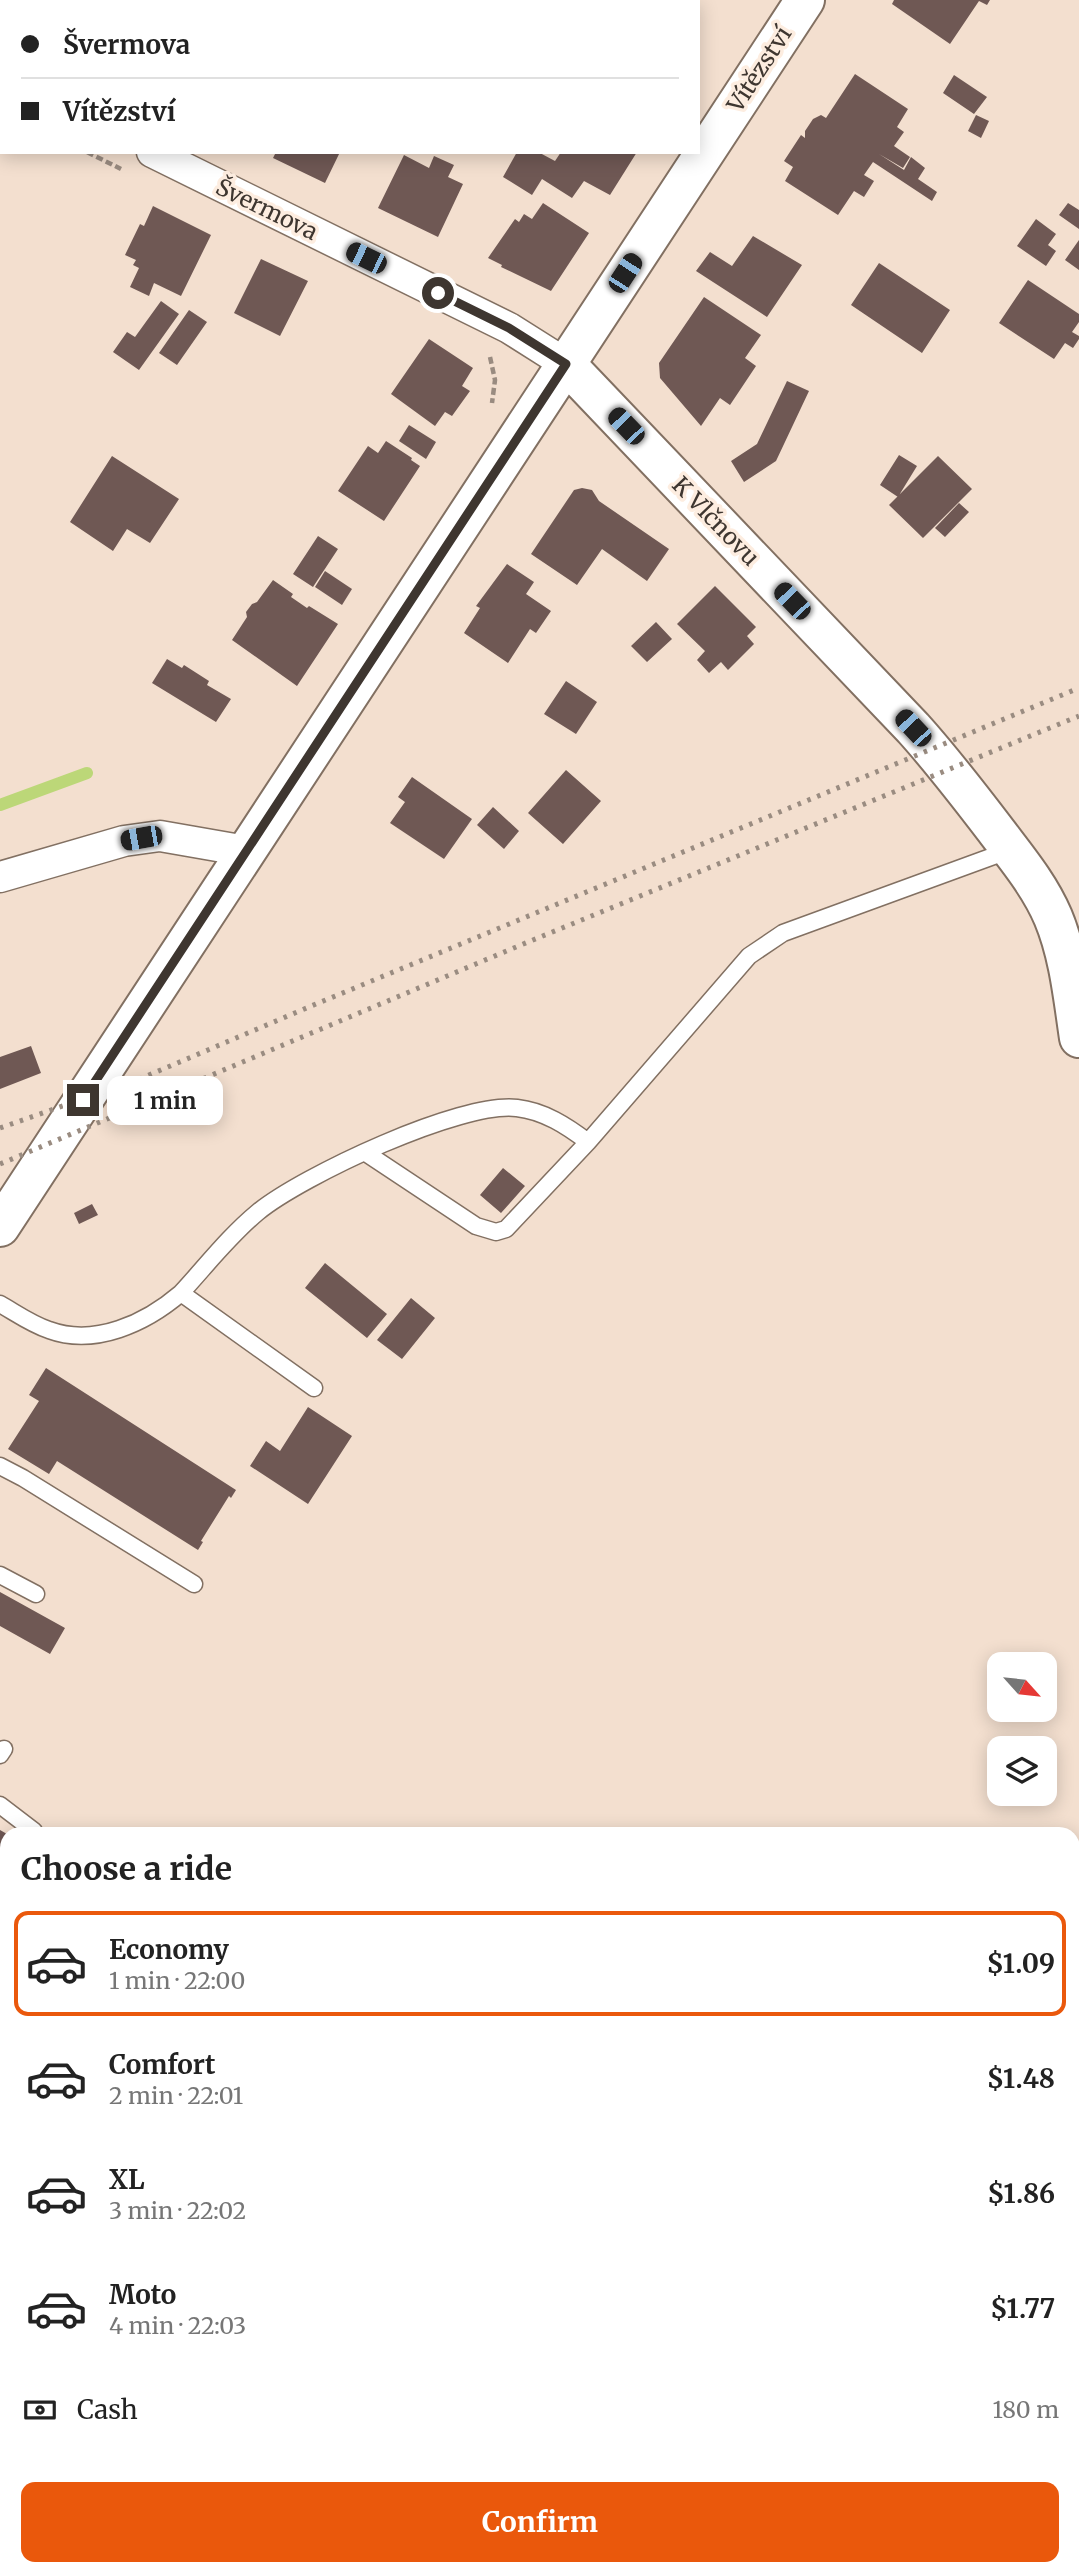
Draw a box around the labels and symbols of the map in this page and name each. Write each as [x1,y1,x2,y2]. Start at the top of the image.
street label: Vítězství [720,20,798,118]
street label: Švermova [211,172,323,246]
car [343,239,390,277]
car [605,250,646,296]
route start [422,277,454,309]
car [604,404,649,448]
street label: K Vlčnovu [666,470,766,572]
car [770,579,815,623]
car [891,705,936,751]
car [119,824,164,852]
callout: 1 min [108,1076,223,1124]
route end [67,1084,99,1116]
north arrow [987,1652,1057,1722]

